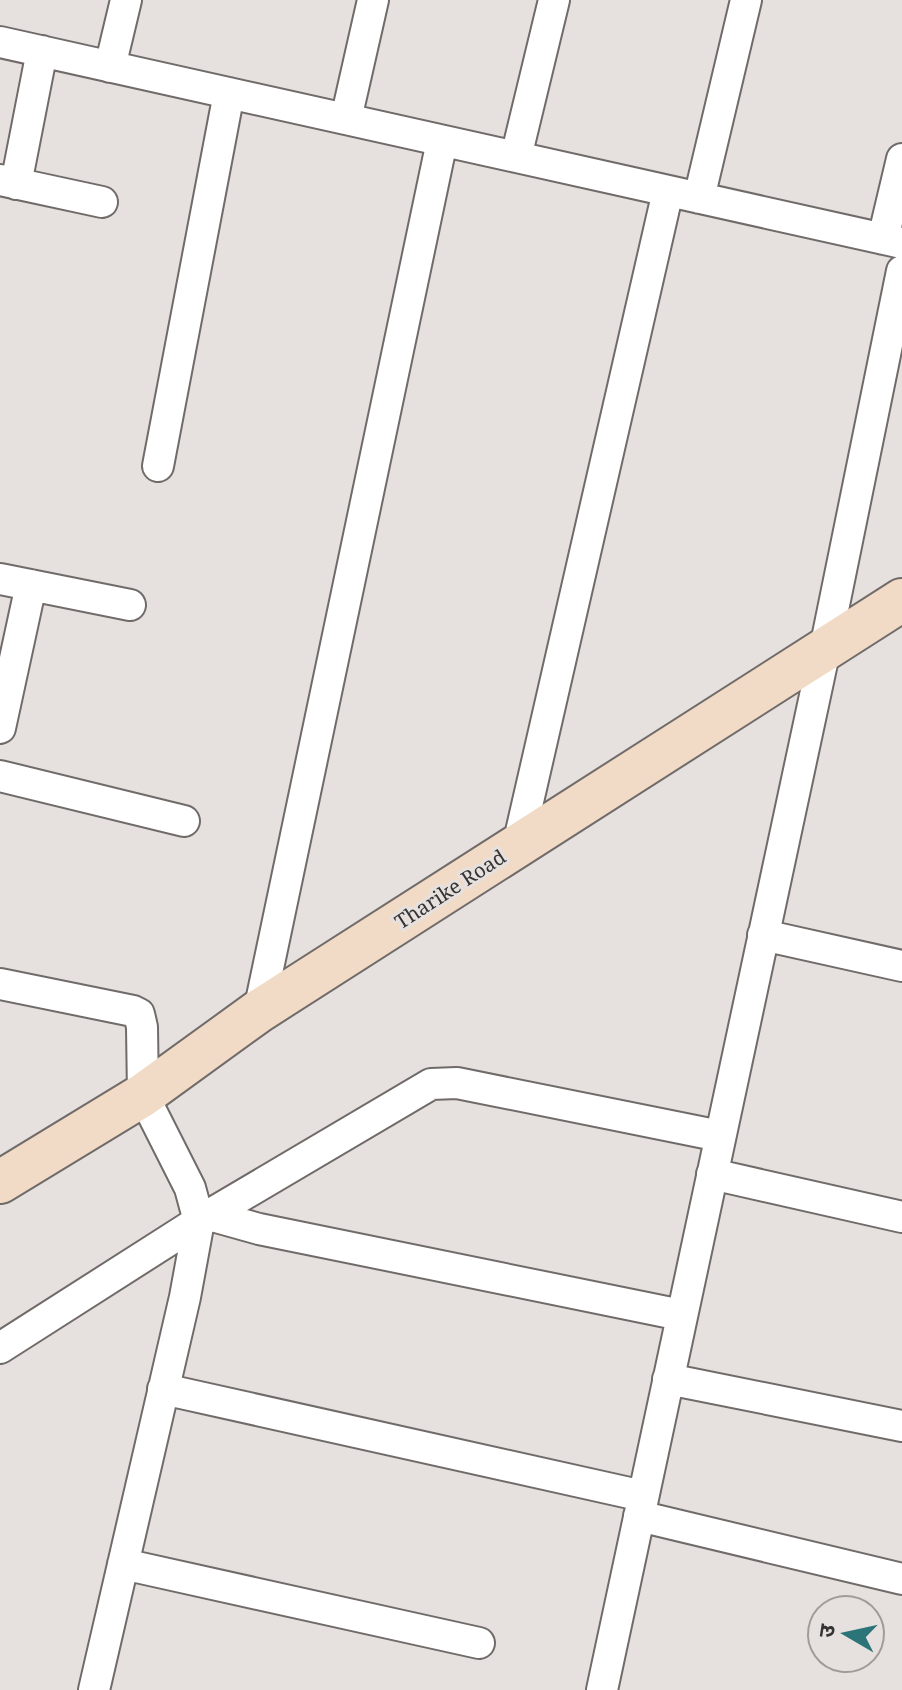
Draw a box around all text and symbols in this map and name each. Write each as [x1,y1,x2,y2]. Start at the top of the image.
street label: Tharike Road [389,843,511,935]
north arrow [806,1594,886,1674]
text: उ [809,1621,841,1639]

